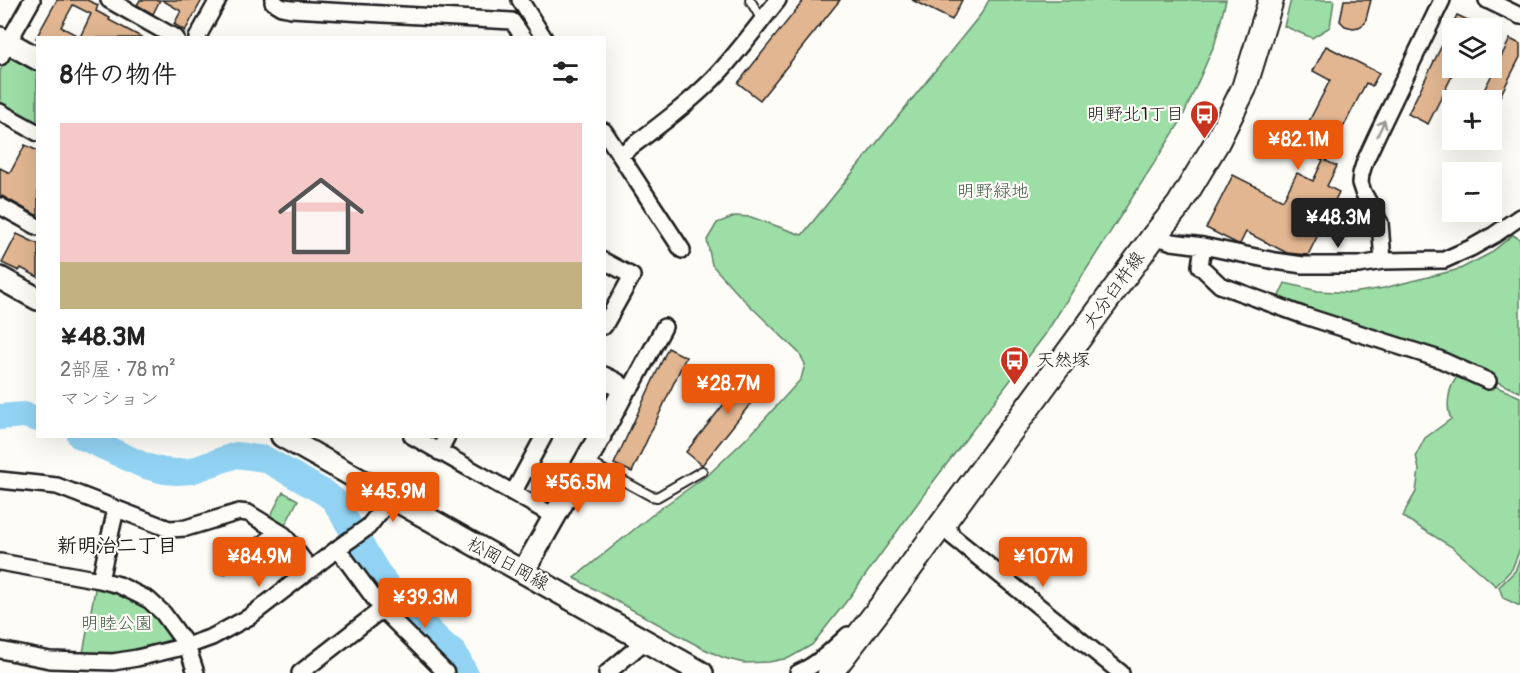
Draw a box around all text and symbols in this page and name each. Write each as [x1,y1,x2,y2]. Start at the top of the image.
map controls [1442,18,1502,222]
button: layers [1442,18,1502,78]
icon: filters [549,56,582,89]
text: 8件の物件 [60,59,177,91]
button: + [1442,90,1502,150]
bus stop icon: 明野北1丁目 [1189,98,1221,140]
place label: 明野北1丁目 [1087,103,1184,126]
one-way arrow [1375,119,1387,137]
pin: ¥82.1M [1249,120,1347,171]
text: ¥82.1M [1267,127,1329,152]
icon: home [267,162,375,270]
button: − [1442,162,1502,222]
park label: 明野緑地 [957,180,1029,203]
pin: ¥48.3M [1289,198,1387,249]
text: ¥48.3M [1305,205,1371,230]
street label: 大分臼杵線 [1078,247,1150,333]
text: ¥48.3M [60,321,145,353]
bus stop icon: 天然塚 [999,344,1031,386]
place label: 天然塚 [1036,349,1090,372]
text: 2部屋 · 78 m² [60,357,176,382]
pin: ¥28.7M [679,364,777,415]
text: ¥28.7M [696,371,760,396]
text: マンション [60,386,159,411]
pin: ¥56.5M [529,463,627,514]
text: ¥56.5M [545,470,611,495]
pin: ¥45.9M [344,472,442,523]
text: ¥45.9M [360,479,426,504]
street label: 松岡日岡線 [463,532,553,596]
district label: 新明治二丁目 [57,533,177,558]
pin: ¥84.9M [210,537,308,588]
pin: ¥107M [1001,537,1085,588]
text: ¥84.9M [227,544,291,569]
text: ¥107M [1013,544,1073,569]
pin: ¥39.3M [376,578,474,629]
text: ¥39.3M [392,585,458,610]
park label: 明睦公園 [81,612,153,635]

